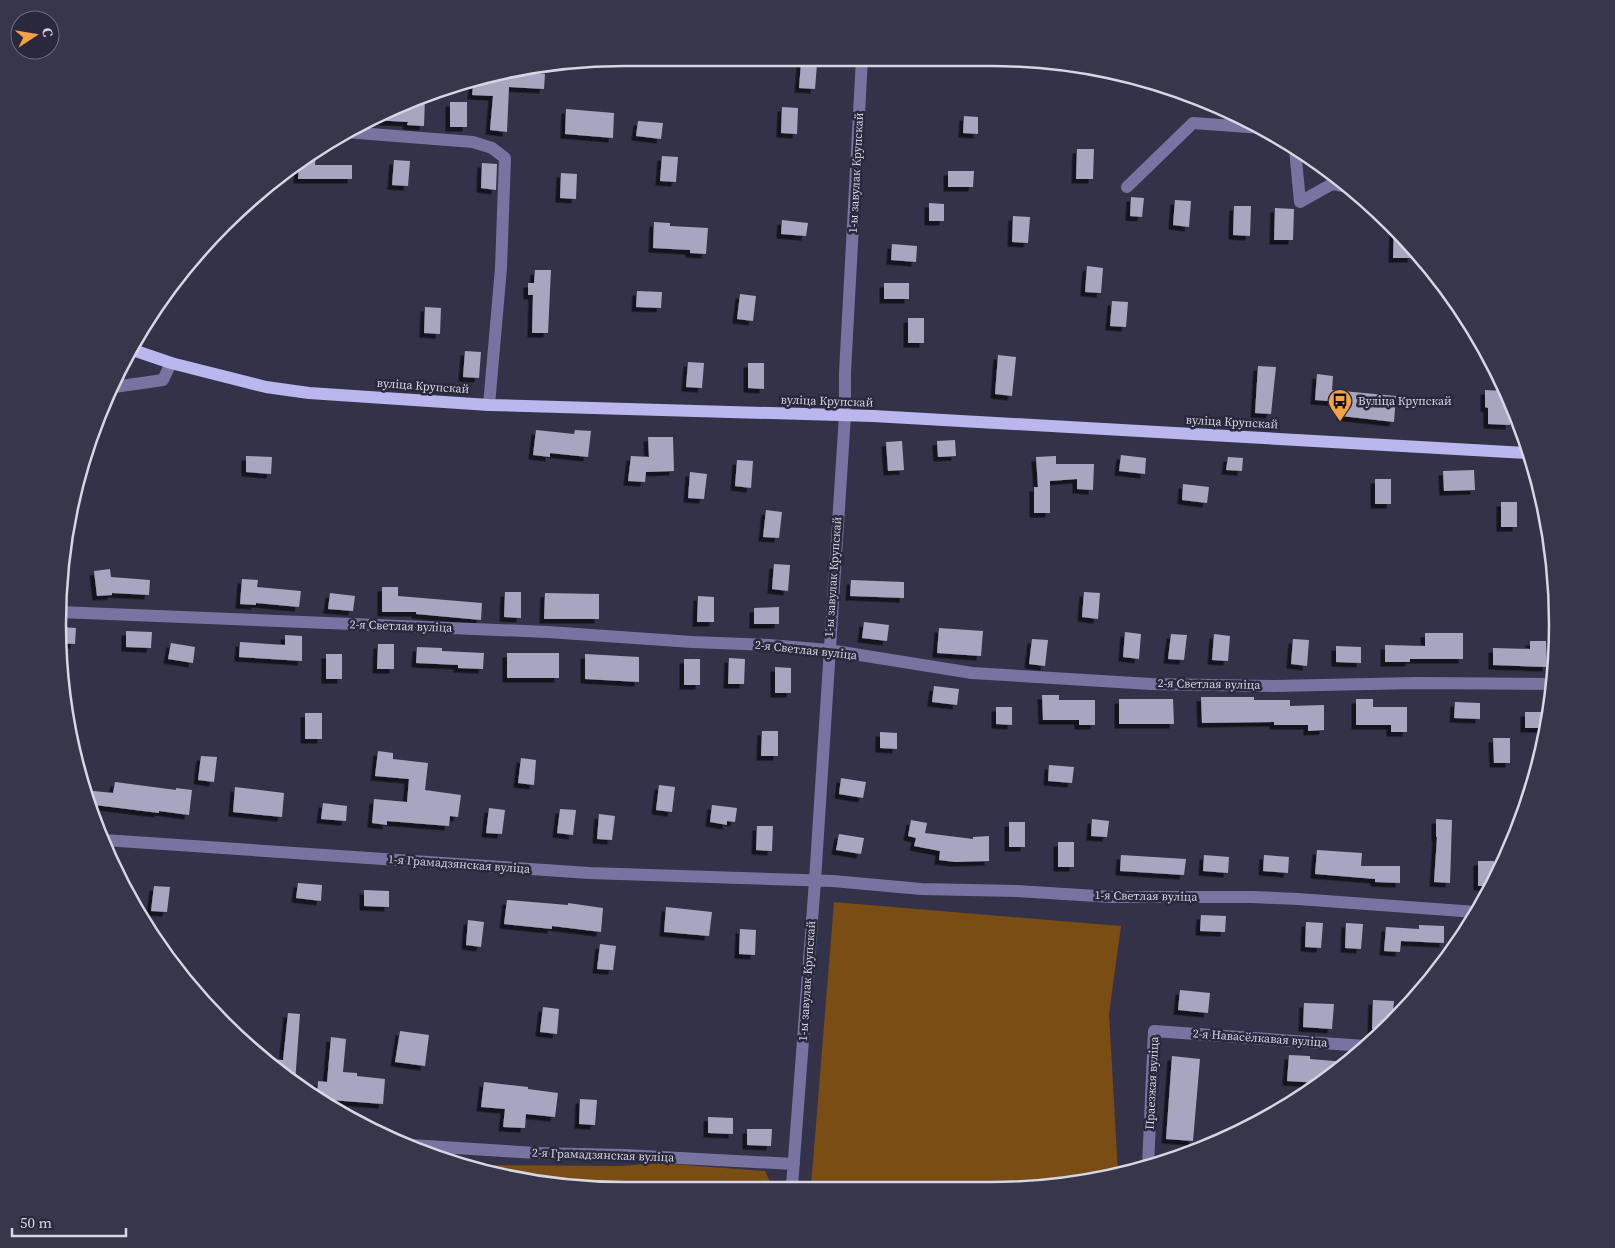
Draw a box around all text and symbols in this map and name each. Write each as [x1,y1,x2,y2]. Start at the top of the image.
north arrow [10,10,60,60]
text: С [37,26,58,39]
street label: 1-ы завулак Крупскай [845,112,867,234]
street label: вуліца Крупскай [376,375,470,397]
bus stop icon: Вуліца Крупскай [1327,388,1353,422]
street label: вуліца Крупскай [780,391,874,411]
place label: Вуліца Крупскай [1358,393,1452,409]
street label: вуліца Крупскай [1185,412,1279,432]
street label: 1-ы завулак Крупскай [821,516,845,638]
street label: 2-я Светлая вуліца [349,616,454,636]
street label: 2-я Светлая вуліца [754,637,859,663]
street label: 2-я Светлая вуліца [1157,675,1261,693]
street label: 1-я Грамадзянская вуліца [387,851,532,877]
street label: 1-я Светлая вуліца [1094,887,1198,905]
street label: 1-ы завулак Крупскай [795,920,819,1042]
street label: 2-я Навасёлкавая вуліца [1192,1025,1329,1051]
street label: Праезжая вуліца [1142,1035,1162,1130]
street label: 2-я Грамадзянская вуліца [532,1145,675,1166]
scale bar [12,1206,126,1238]
text: 50 m [20,1212,52,1233]

